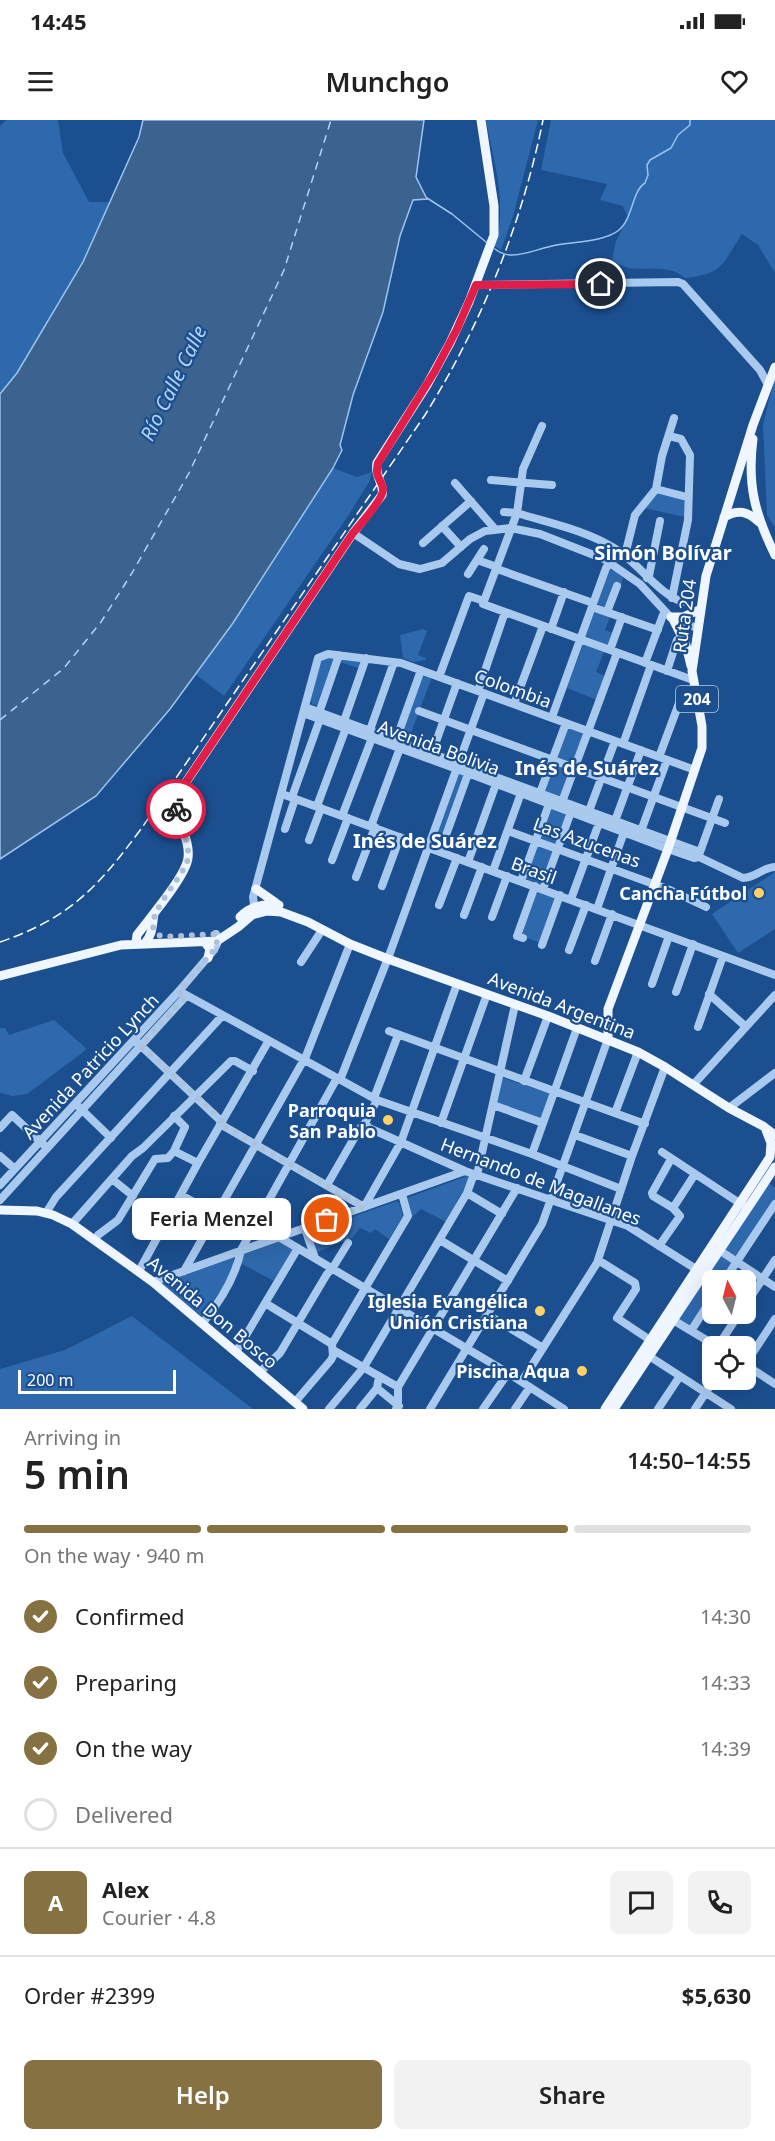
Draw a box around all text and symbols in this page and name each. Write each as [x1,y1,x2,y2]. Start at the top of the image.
text: 14:45 [30,6,87,36]
text: Munchgo [326,63,449,100]
icon: menu [24,65,57,98]
icon: heart [718,65,751,98]
pin [575,258,626,309]
icon: home [584,267,617,300]
water label: Río Calle Calle [133,321,213,445]
district label: Simón Bolívar [594,539,732,566]
street label: Ruta 204 [667,577,701,655]
street label: Colombia [471,663,555,713]
road number: 204 [676,686,718,712]
street label: Avenida Bolivia [375,714,503,780]
district label: Inés de Suárez [515,754,659,781]
courier [146,779,206,839]
icon: bike [160,793,193,826]
street label: Las Azucenas [530,811,644,873]
district label: Inés de Suárez [353,827,497,854]
street label: Brasil [508,851,560,889]
place label: Cancha Fútbol [619,881,747,905]
marker: Cancha Fútbol [752,886,766,900]
street label: Avenida Argentina [485,966,639,1044]
street label: Avenida Patricio Lynch [16,988,164,1144]
place label: Parroquia San Pablo [288,1098,376,1143]
marker: Parroquia San Pablo [381,1113,395,1127]
street label: Hernando de Magallanes [437,1132,645,1230]
pin [301,1194,352,1245]
callout: Feria Menzel [132,1199,291,1241]
icon: bag [310,1203,343,1236]
text: Feria Menzel [150,1205,273,1232]
street label: Avenida Don Bosco [143,1250,283,1374]
north arrow [702,1270,756,1324]
map controls [702,1270,756,1390]
place label: Iglesia Evangélica Unión Cristiana [368,1289,528,1334]
marker: Iglesia Evangélica Unión Cristiana [533,1304,547,1318]
button: locate [702,1336,756,1390]
place label: Piscina Aqua [456,1359,570,1383]
marker: Piscina Aqua [575,1364,589,1378]
scale bar [18,1367,176,1394]
text: 200 m [27,1369,74,1391]
text: Arriving in [24,1424,121,1451]
text: 14:50–14:55 [627,1445,751,1475]
text: 5 min [24,1447,130,1500]
text: On the way · 940 m [24,1542,204,1569]
icon: check [24,1600,57,1633]
text: Confirmed [75,1601,185,1631]
text: 14:30 [700,1603,751,1630]
icon: check [24,1666,57,1699]
text: Preparing [75,1667,177,1697]
text: 14:33 [700,1669,751,1696]
icon: check [24,1732,57,1765]
text: On the way [75,1733,192,1763]
text: 14:39 [700,1735,751,1762]
text: Delivered [75,1799,173,1829]
button: chat [610,1871,673,1934]
button: phone [688,1871,751,1934]
text: Alex [102,1874,149,1904]
text: A [48,1887,63,1917]
text: Courier · 4.8 [102,1904,216,1931]
text: Order #2399 [24,1980,155,2010]
text: $5,630 [682,1980,751,2010]
button: Help [24,2060,382,2129]
button: Share [394,2060,751,2129]

